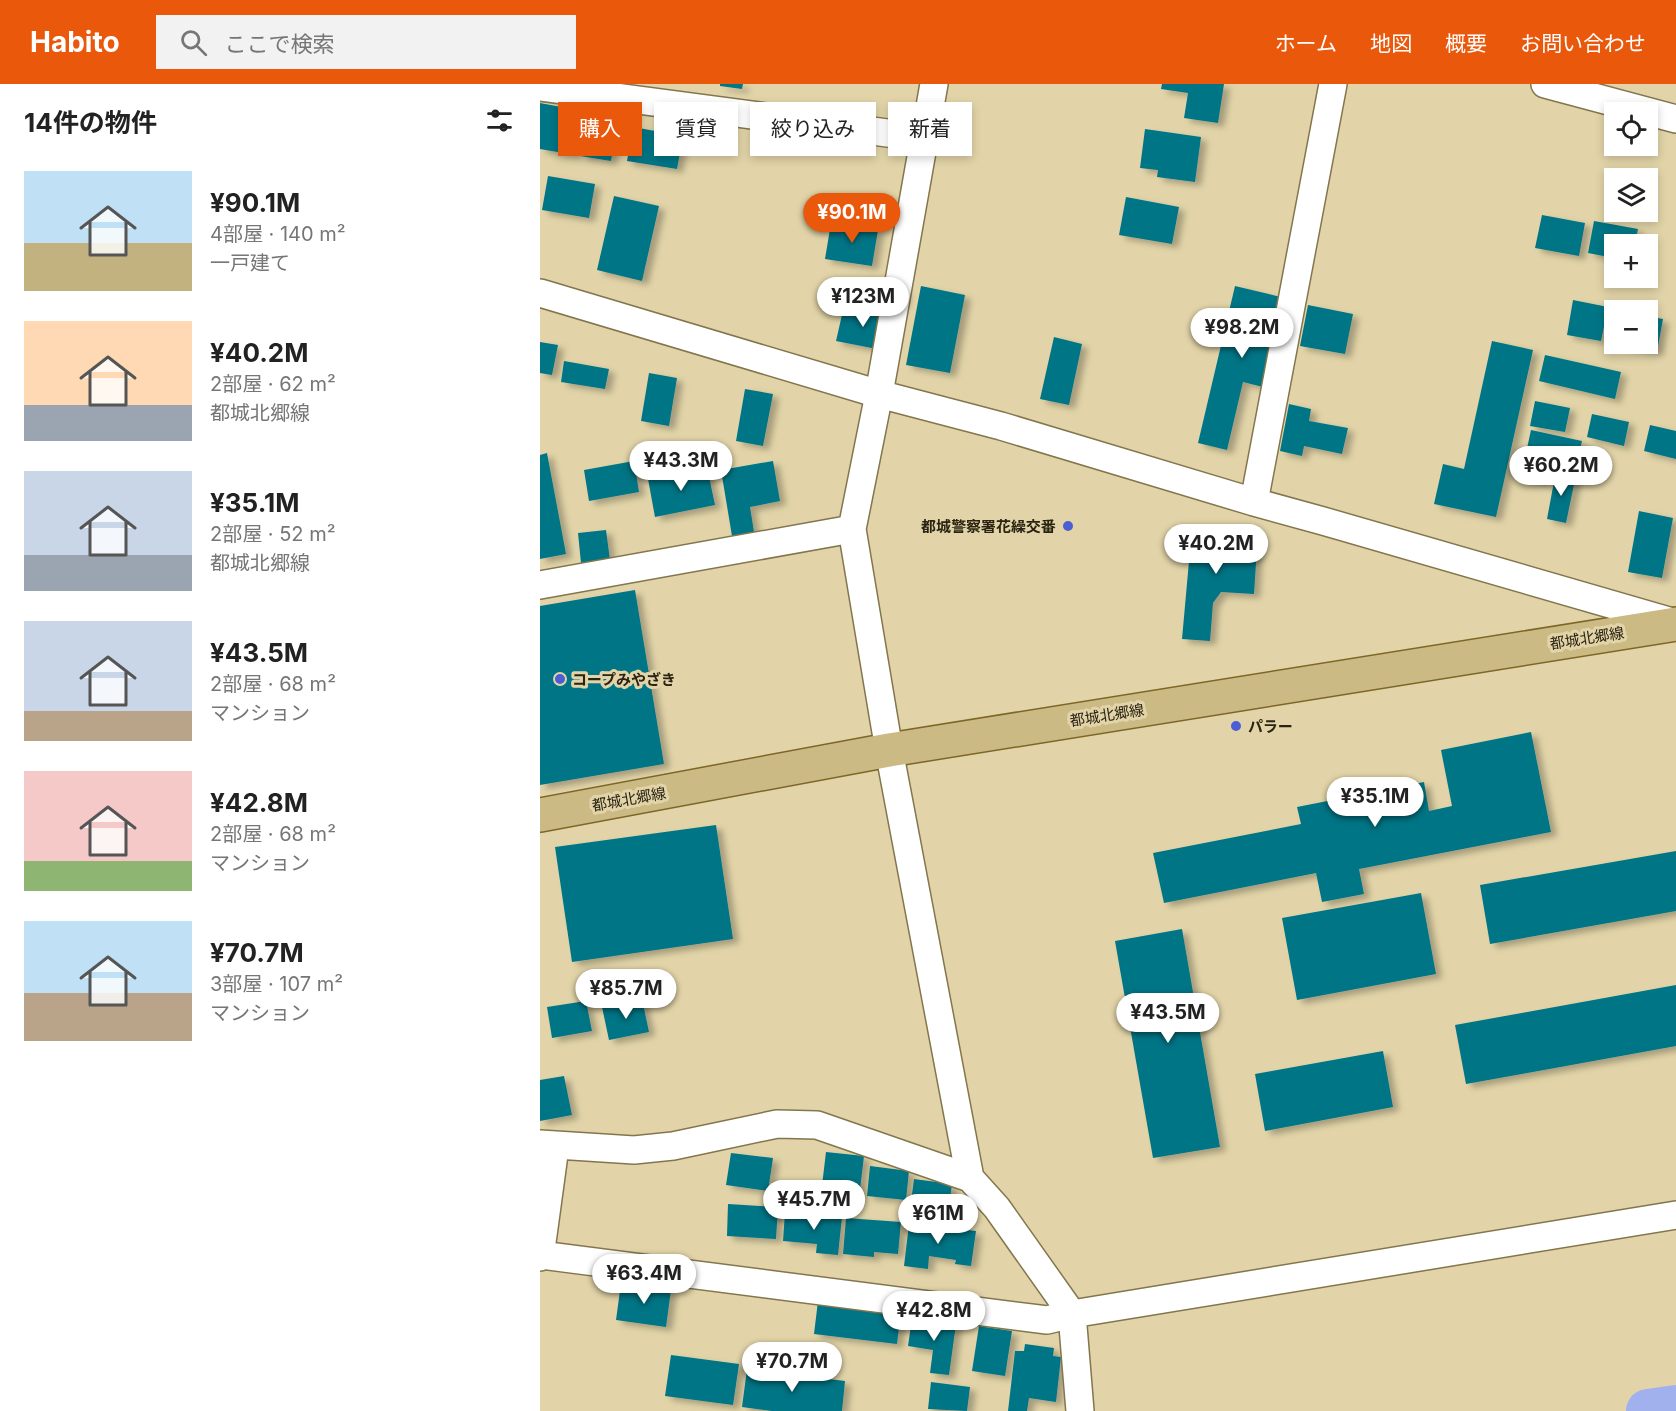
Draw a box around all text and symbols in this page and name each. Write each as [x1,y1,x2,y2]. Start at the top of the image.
search box [156,15,576,69]
text: Habito [30,25,120,59]
icon: search [177,26,210,59]
text: ここで検索 [225,31,335,57]
text: ホーム [1275,31,1337,56]
text: 地図 [1370,31,1412,56]
text: 概要 [1445,31,1487,56]
text: お問い合わせ [1520,31,1646,56]
chip: 購入 [558,102,642,156]
chip: 賃貸 [654,102,738,156]
chip: 絞り込み [750,102,876,156]
chip: 新着 [888,102,972,156]
map controls [1604,102,1658,354]
button: locate [1604,102,1658,156]
icon: filters [483,104,516,137]
text: 14件の物件 [24,107,157,138]
button: layers [1604,168,1658,222]
text: ¥90.1M [210,187,300,218]
pin: ¥90.1M [803,193,901,244]
icon: home [72,195,144,267]
text: ¥90.1M [817,200,887,224]
text: 4部屋 · 140 m² [210,222,346,246]
button: + [1604,234,1658,288]
text: 一戸建て [210,251,290,275]
pin: ¥123M [821,277,905,328]
text: ¥123M [831,284,895,308]
button: − [1604,300,1658,354]
pin: ¥98.2M [1193,308,1291,359]
text: ¥98.2M [1205,315,1279,339]
text: ¥40.2M [210,337,308,368]
icon: home [72,345,144,417]
text: 2部屋 · 62 m² [210,372,336,396]
text: 都城北郷線 [210,401,310,425]
pin: ¥43.3M [632,441,730,492]
pin: ¥60.2M [1512,446,1610,497]
text: ¥43.3M [643,448,719,472]
text: ¥60.2M [1523,453,1599,477]
text: ¥35.1M [210,487,299,518]
icon: home [72,495,144,567]
place label: 都城警察署花繰交番 [921,517,1056,536]
marker: 都城警察署花繰交番 [1061,519,1075,533]
text: 2部屋 · 52 m² [210,522,336,546]
pin: ¥40.2M [1167,524,1265,575]
text: ¥40.2M [1178,531,1254,555]
text: 都城北郷線 [210,551,310,575]
street label: 都城北郷線 [1548,623,1626,653]
text: ¥43.5M [210,637,308,668]
icon: home [72,645,144,717]
place label: コープみやざき [572,670,676,689]
text: 2部屋 · 68 m² [210,672,336,696]
marker: コープみやざき [553,672,567,686]
street label: 都城北郷線 [1068,700,1146,730]
text: マンション [210,701,310,725]
place label: パラー [1248,717,1293,736]
marker: パラー [1229,719,1243,733]
pin: ¥35.1M [1326,777,1424,828]
street label: 都城北郷線 [590,783,668,815]
text: ¥35.1M [1341,784,1409,808]
text: ¥42.8M [210,787,308,818]
icon: home [72,795,144,867]
text: 2部屋 · 68 m² [210,822,336,846]
text: マンション [210,851,310,875]
text: ¥70.7M [210,937,304,968]
icon: home [72,945,144,1017]
pin: ¥85.7M [577,969,675,1020]
text: 3部屋 · 107 m² [210,972,343,996]
text: ¥85.7M [589,976,663,1000]
pin: ¥43.5M [1119,993,1217,1044]
text: ¥43.5M [1130,1000,1206,1024]
text: マンション [210,1001,310,1025]
pin: ¥45.7M [765,1180,863,1231]
text: ¥45.7M [777,1187,851,1211]
pin: ¥61M [902,1194,974,1245]
text: ¥61M [912,1201,964,1225]
pin: ¥63.4M [595,1254,693,1305]
text: ¥63.4M [606,1261,682,1285]
pin: ¥42.8M [885,1291,983,1342]
text: ¥42.8M [896,1298,972,1322]
pin: ¥70.7M [743,1342,841,1393]
text: ¥70.7M [756,1349,828,1373]

